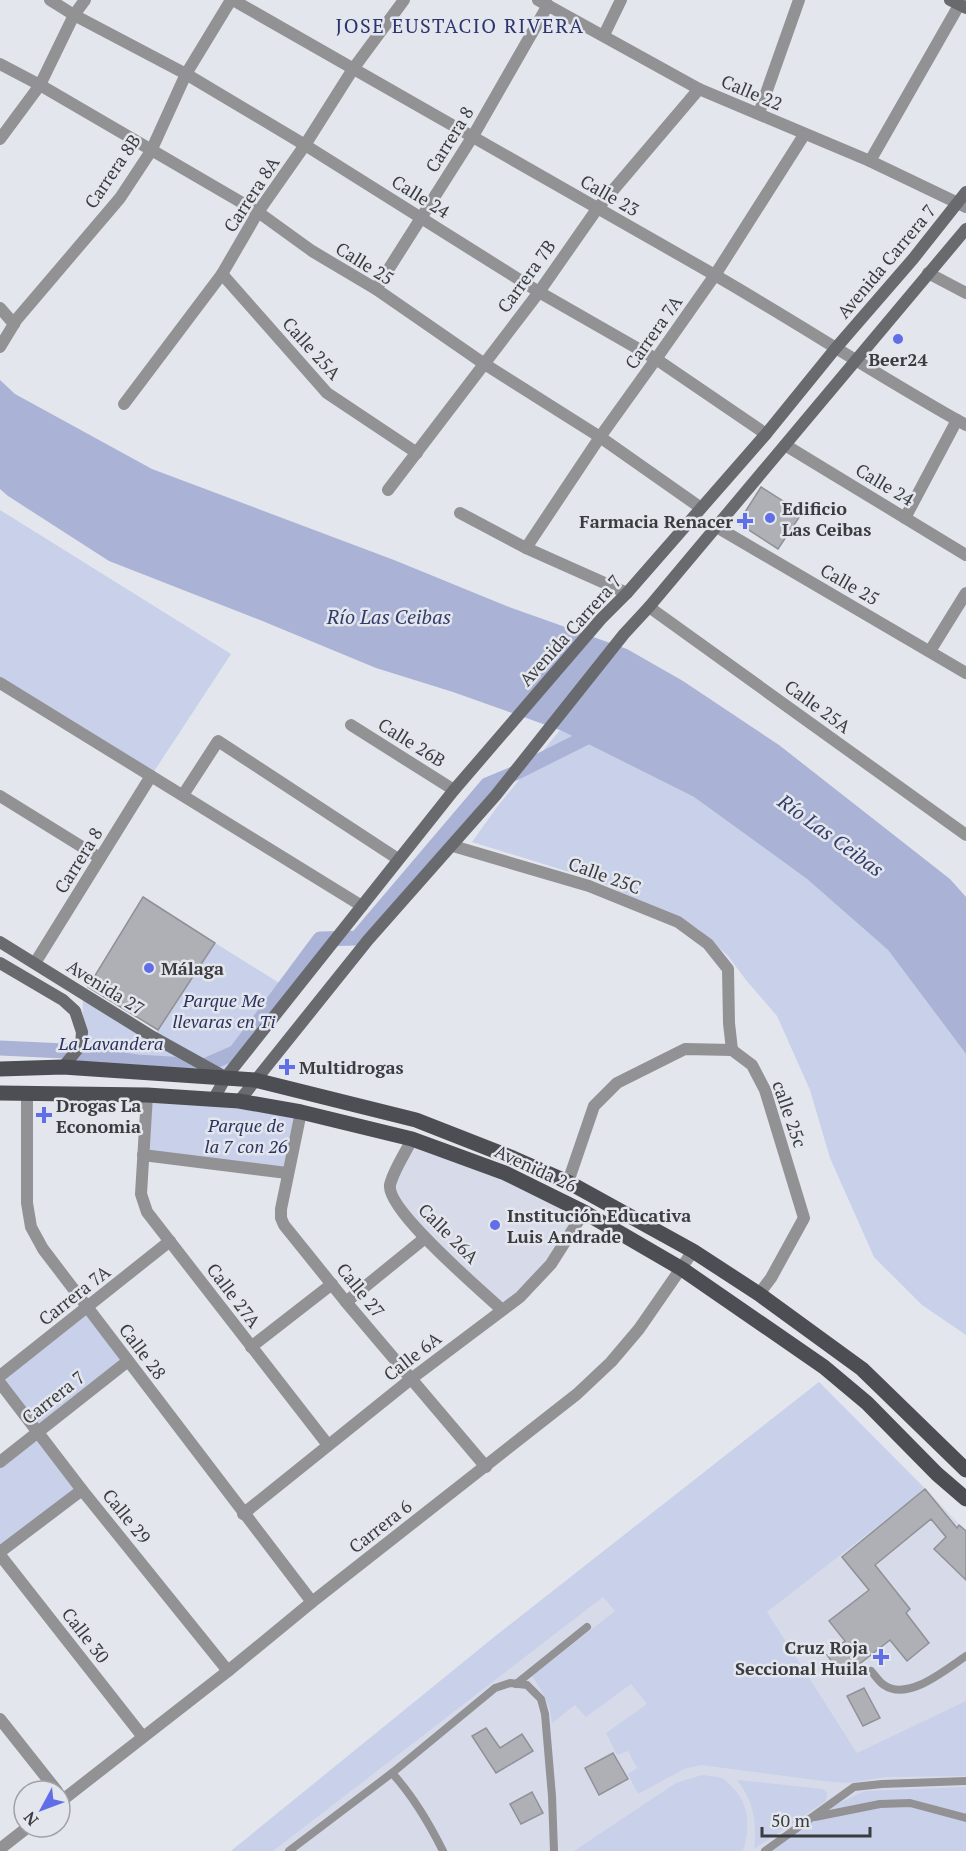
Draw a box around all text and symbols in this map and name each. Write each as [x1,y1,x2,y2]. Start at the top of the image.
district label: JOSE EUSTACIO RIVERA [335,12,585,39]
street label: Calle 22 [718,68,786,116]
street label: Carrera 8 [419,101,479,177]
street label: Carrera 8B [78,129,146,213]
street label: Carrera 8A [218,151,285,237]
street label: Calle 24 [387,169,455,223]
street label: Calle 23 [576,169,644,221]
street label: Avenida Carrera 7 [831,199,941,323]
street label: Carrera 7B [491,235,561,317]
street label: Calle 25 [331,236,399,290]
street label: Carrera 7A [619,290,688,374]
street label: Calle 25A [278,312,347,385]
marker: Beer24 [891,332,905,346]
place label: Beer24 [868,347,928,371]
street label: Calle 24 [851,457,919,511]
place label: Edificio Las Ceibas [782,496,871,541]
place label: Farmacia Renacer [579,509,733,533]
marker: Edificio Las Ceibas [763,511,777,525]
marker: Farmacia Renacer [738,514,752,528]
street label: Calle 25 [816,558,884,610]
street label: Avenida Carrera 7 [514,569,626,691]
water label: Río Las Ceibas [326,603,451,630]
street label: Calle 25A [780,674,857,739]
street label: Calle 26B [374,712,450,772]
water label: Río Las Ceibas [772,787,889,882]
street label: Carrera 8 [48,822,108,898]
street label: Calle 25C [565,851,645,899]
street label: Avenida 27 [62,954,150,1020]
place label: Málaga [161,956,224,980]
marker: Málaga [142,961,156,975]
park label: Parque Me llevaras en Ti [173,988,275,1033]
park label: La Lavandera [58,1031,163,1055]
place label: Multidrogas [299,1055,404,1079]
marker: Multidrogas [280,1060,294,1074]
street label: calle 25c [767,1077,813,1151]
place label: Drogas La Economia [56,1093,141,1138]
marker: Drogas La Economia [37,1108,51,1122]
park label: Parque de la 7 con 26 [205,1113,288,1158]
street label: Avenida 26 [491,1139,581,1198]
street label: Calle 26A [413,1197,485,1269]
place label: Institución Educativa Luis Andrade [507,1203,691,1248]
marker: Institución Educativa Luis Andrade [488,1218,502,1232]
street label: Calle 27A [202,1258,267,1333]
street label: Calle 27 [331,1258,391,1322]
street label: Carrera 7A [33,1259,115,1331]
street label: Calle 28 [114,1318,172,1384]
street label: Calle 6A [378,1326,446,1386]
street label: Carrera 7 [17,1365,89,1429]
street label: Calle 29 [97,1484,157,1548]
street label: Carrera 6 [344,1494,417,1558]
street label: Calle 30 [57,1602,115,1668]
place label: Cruz Roja Seccional Huila [735,1635,868,1680]
marker: Cruz Roja Seccional Huila [872,1648,890,1666]
north arrow [12,1779,72,1839]
scale bar [762,1800,870,1838]
text: N [18,1807,43,1831]
text: 50 m [771,1808,811,1832]

